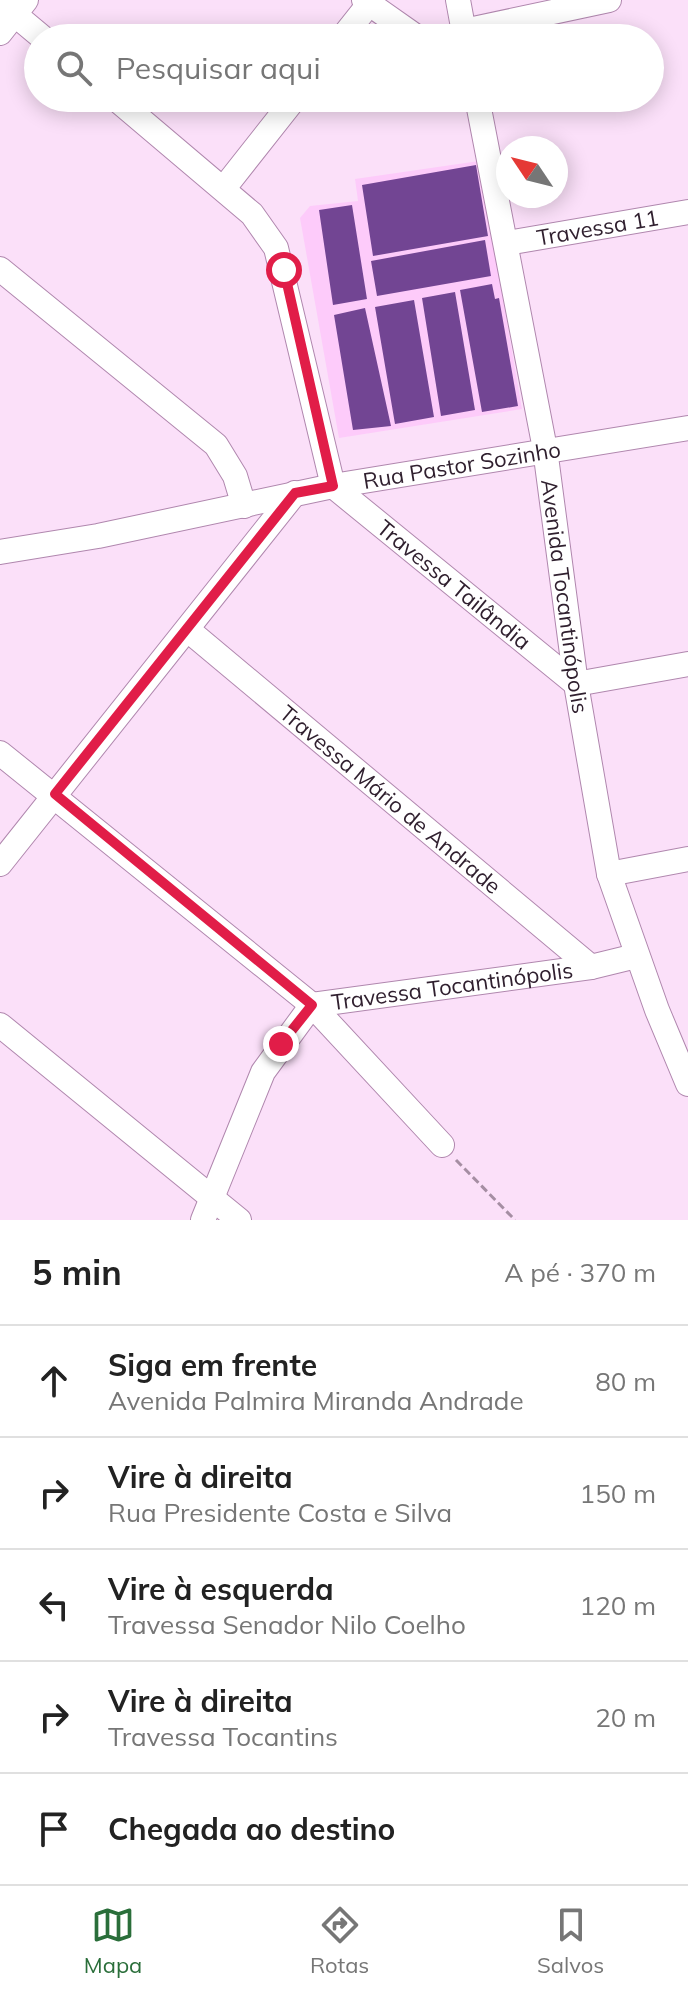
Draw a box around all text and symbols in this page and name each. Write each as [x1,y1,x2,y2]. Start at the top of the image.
search box [24,24,664,112]
icon: search [52,46,96,90]
text: Pesquisar aqui [116,49,321,87]
north arrow [496,136,568,208]
street label: Travessa 11 [535,203,661,252]
route start [266,252,302,288]
street label: Rua Pastor Sozinho [361,435,563,495]
street label: Avenida Tocantinópolis [535,477,595,715]
street label: Travessa Tailândia [372,514,537,655]
street label: Travessa Mário de Andrade [274,699,507,900]
street label: Travessa Tocantinópolis [329,956,575,1016]
route end [263,1026,299,1062]
text: 5 min [32,1251,122,1294]
text: A pé · 370 m [504,1256,656,1289]
text: Siga em frente [108,1346,317,1384]
icon: ahead [32,1359,76,1403]
text: 80 m [595,1365,656,1398]
text: Avenida Palmira Miranda Andrade [108,1384,524,1417]
text: Vire à direita [108,1458,293,1496]
icon: right [32,1471,76,1515]
text: 150 m [580,1477,656,1510]
text: Rua Presidente Costa e Silva [108,1496,452,1529]
text: Vire à esquerda [108,1570,334,1608]
icon: left [32,1583,76,1627]
text: 120 m [580,1589,656,1622]
text: Travessa Senador Nilo Coelho [108,1608,466,1641]
text: Vire à direita [108,1682,293,1720]
icon: right [32,1695,76,1739]
text: 20 m [595,1701,656,1734]
text: Travessa Tocantins [108,1720,338,1753]
icon: arrive [32,1807,76,1851]
text: Chegada ao destino [108,1810,395,1848]
tab: Mapa [84,1903,142,1979]
tab: Rotas [310,1903,369,1979]
tab: Salvos [537,1903,604,1979]

